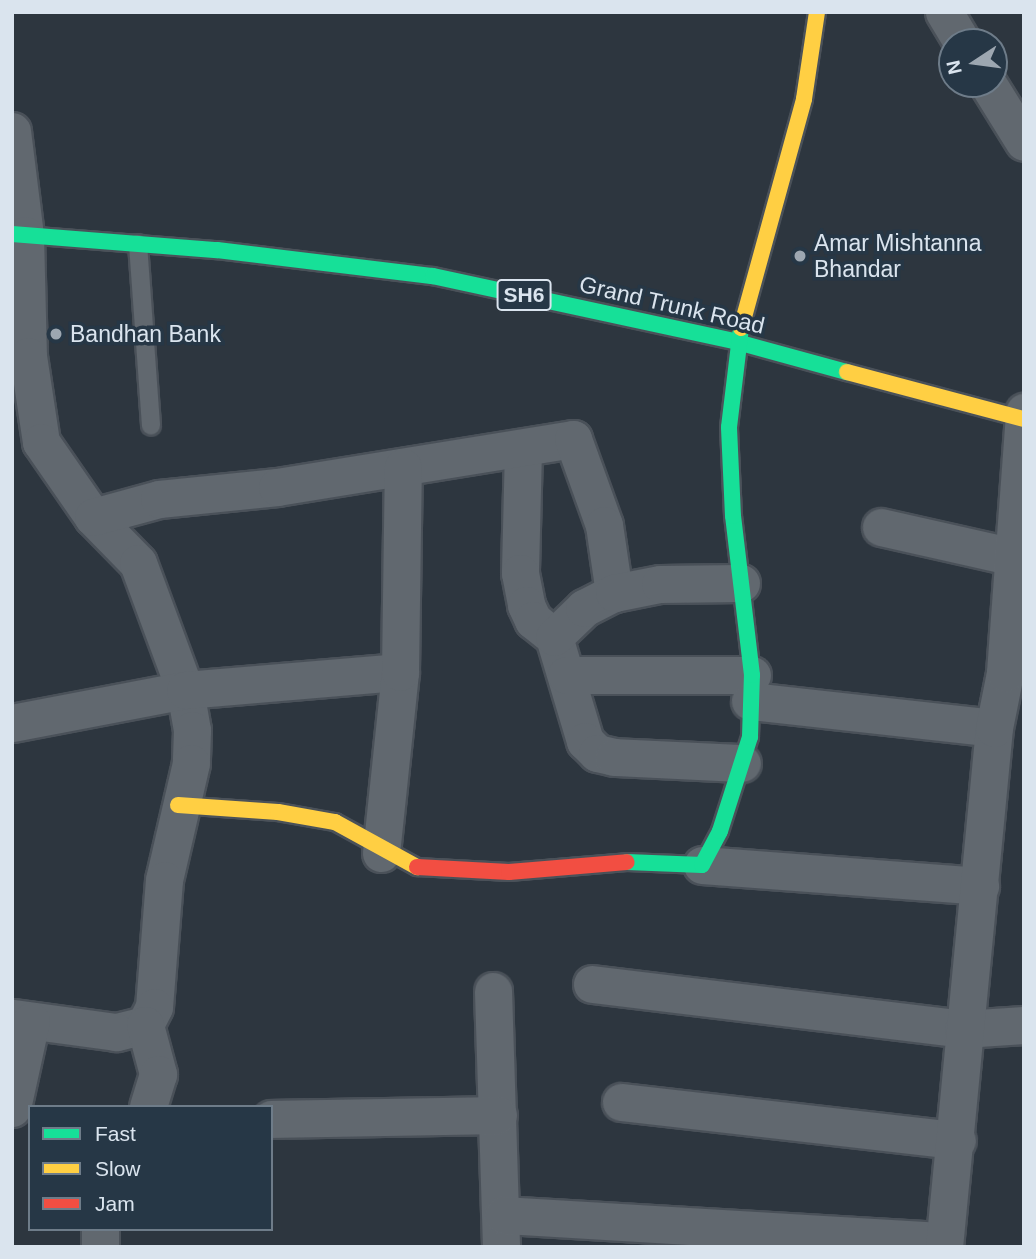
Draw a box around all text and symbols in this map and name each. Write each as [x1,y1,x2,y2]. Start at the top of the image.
north arrow [938,28,1008,98]
text: N [942,58,966,76]
place label: Amar Mishtanna Bhandar [814,229,981,283]
marker: Amar Mishtanna Bhandar [792,248,808,264]
street label: Grand Trunk Road [577,270,767,340]
road number: SH6 [496,278,552,312]
place label: Bandhan Bank [70,320,221,348]
marker: Bandhan Bank [48,326,64,342]
legend [28,1105,273,1231]
text: Fast [95,1122,136,1145]
text: Slow [95,1157,141,1180]
text: Jam [95,1192,135,1215]

